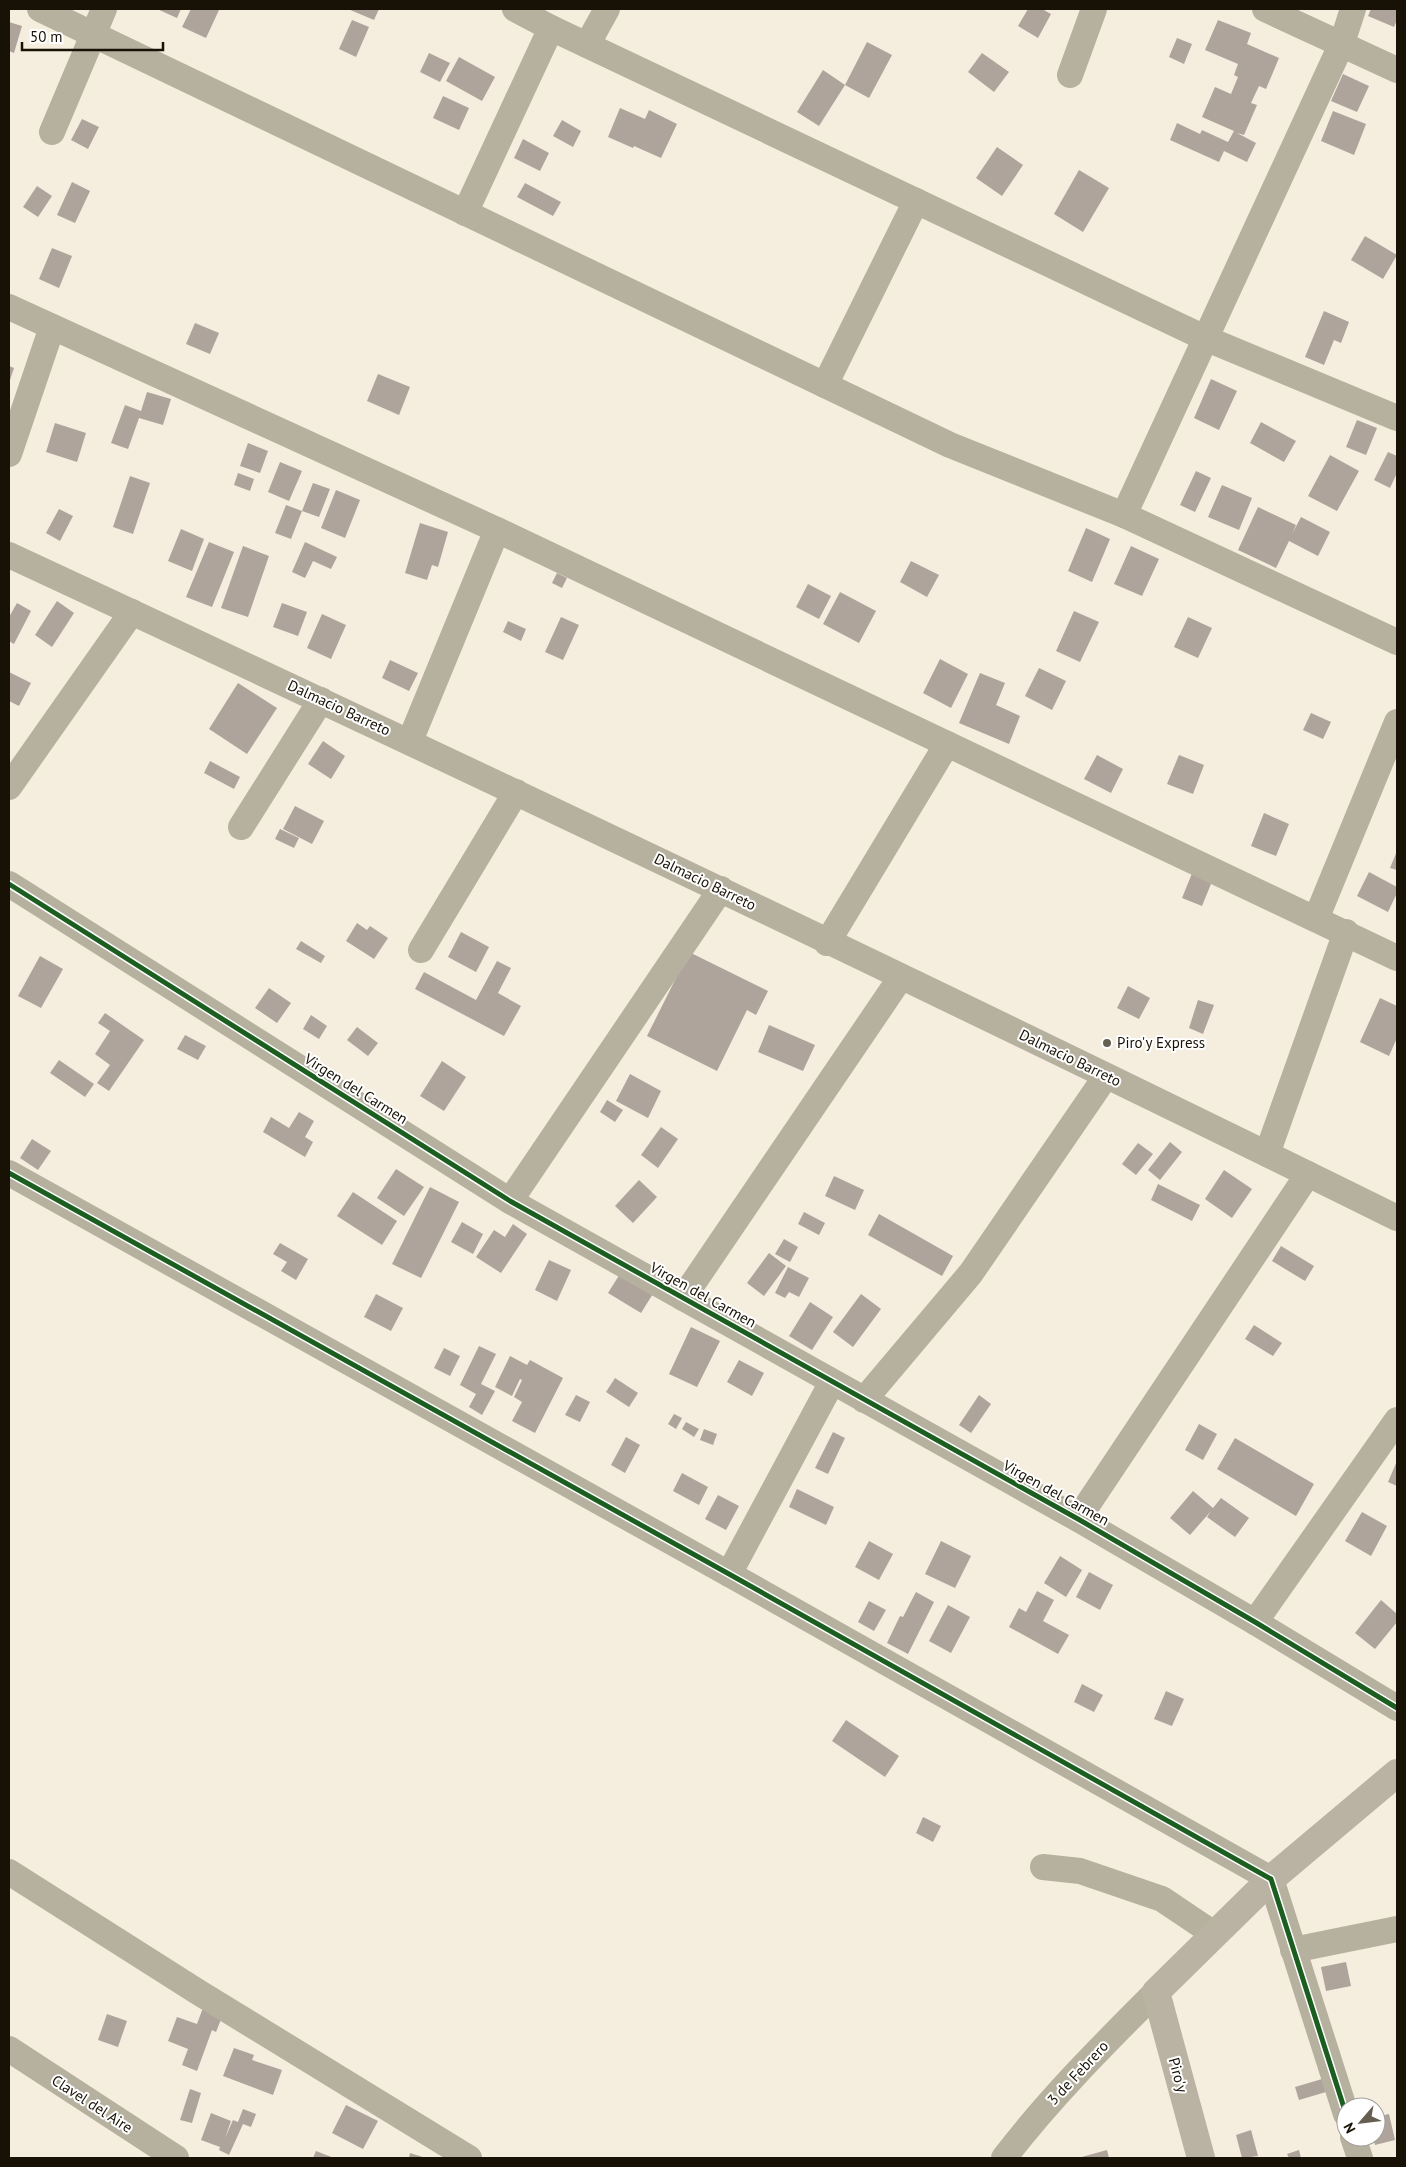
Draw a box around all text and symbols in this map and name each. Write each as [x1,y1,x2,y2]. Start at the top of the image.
scale bar [22,20,164,52]
text: 50 m [30,27,63,46]
street label: Dalmacio Barreto [285,675,394,740]
street label: Dalmacio Barreto [651,849,759,914]
street label: Dalmacio Barreto [1016,1025,1124,1090]
place label: Piro'y Express [1117,1033,1205,1052]
marker: Piro'y Express [1101,1037,1113,1049]
street label: Virgen del Carmen [300,1049,412,1128]
street label: Virgen del Carmen [646,1257,760,1332]
street label: Virgen del Carmen [999,1455,1113,1530]
street label: 3 de Febrero [1043,2036,1112,2109]
street label: Piro'y [1165,2055,1192,2094]
street label: Clavel del Aire [48,2070,136,2137]
north arrow [1336,2097,1386,2147]
text: N [1339,2120,1360,2136]

